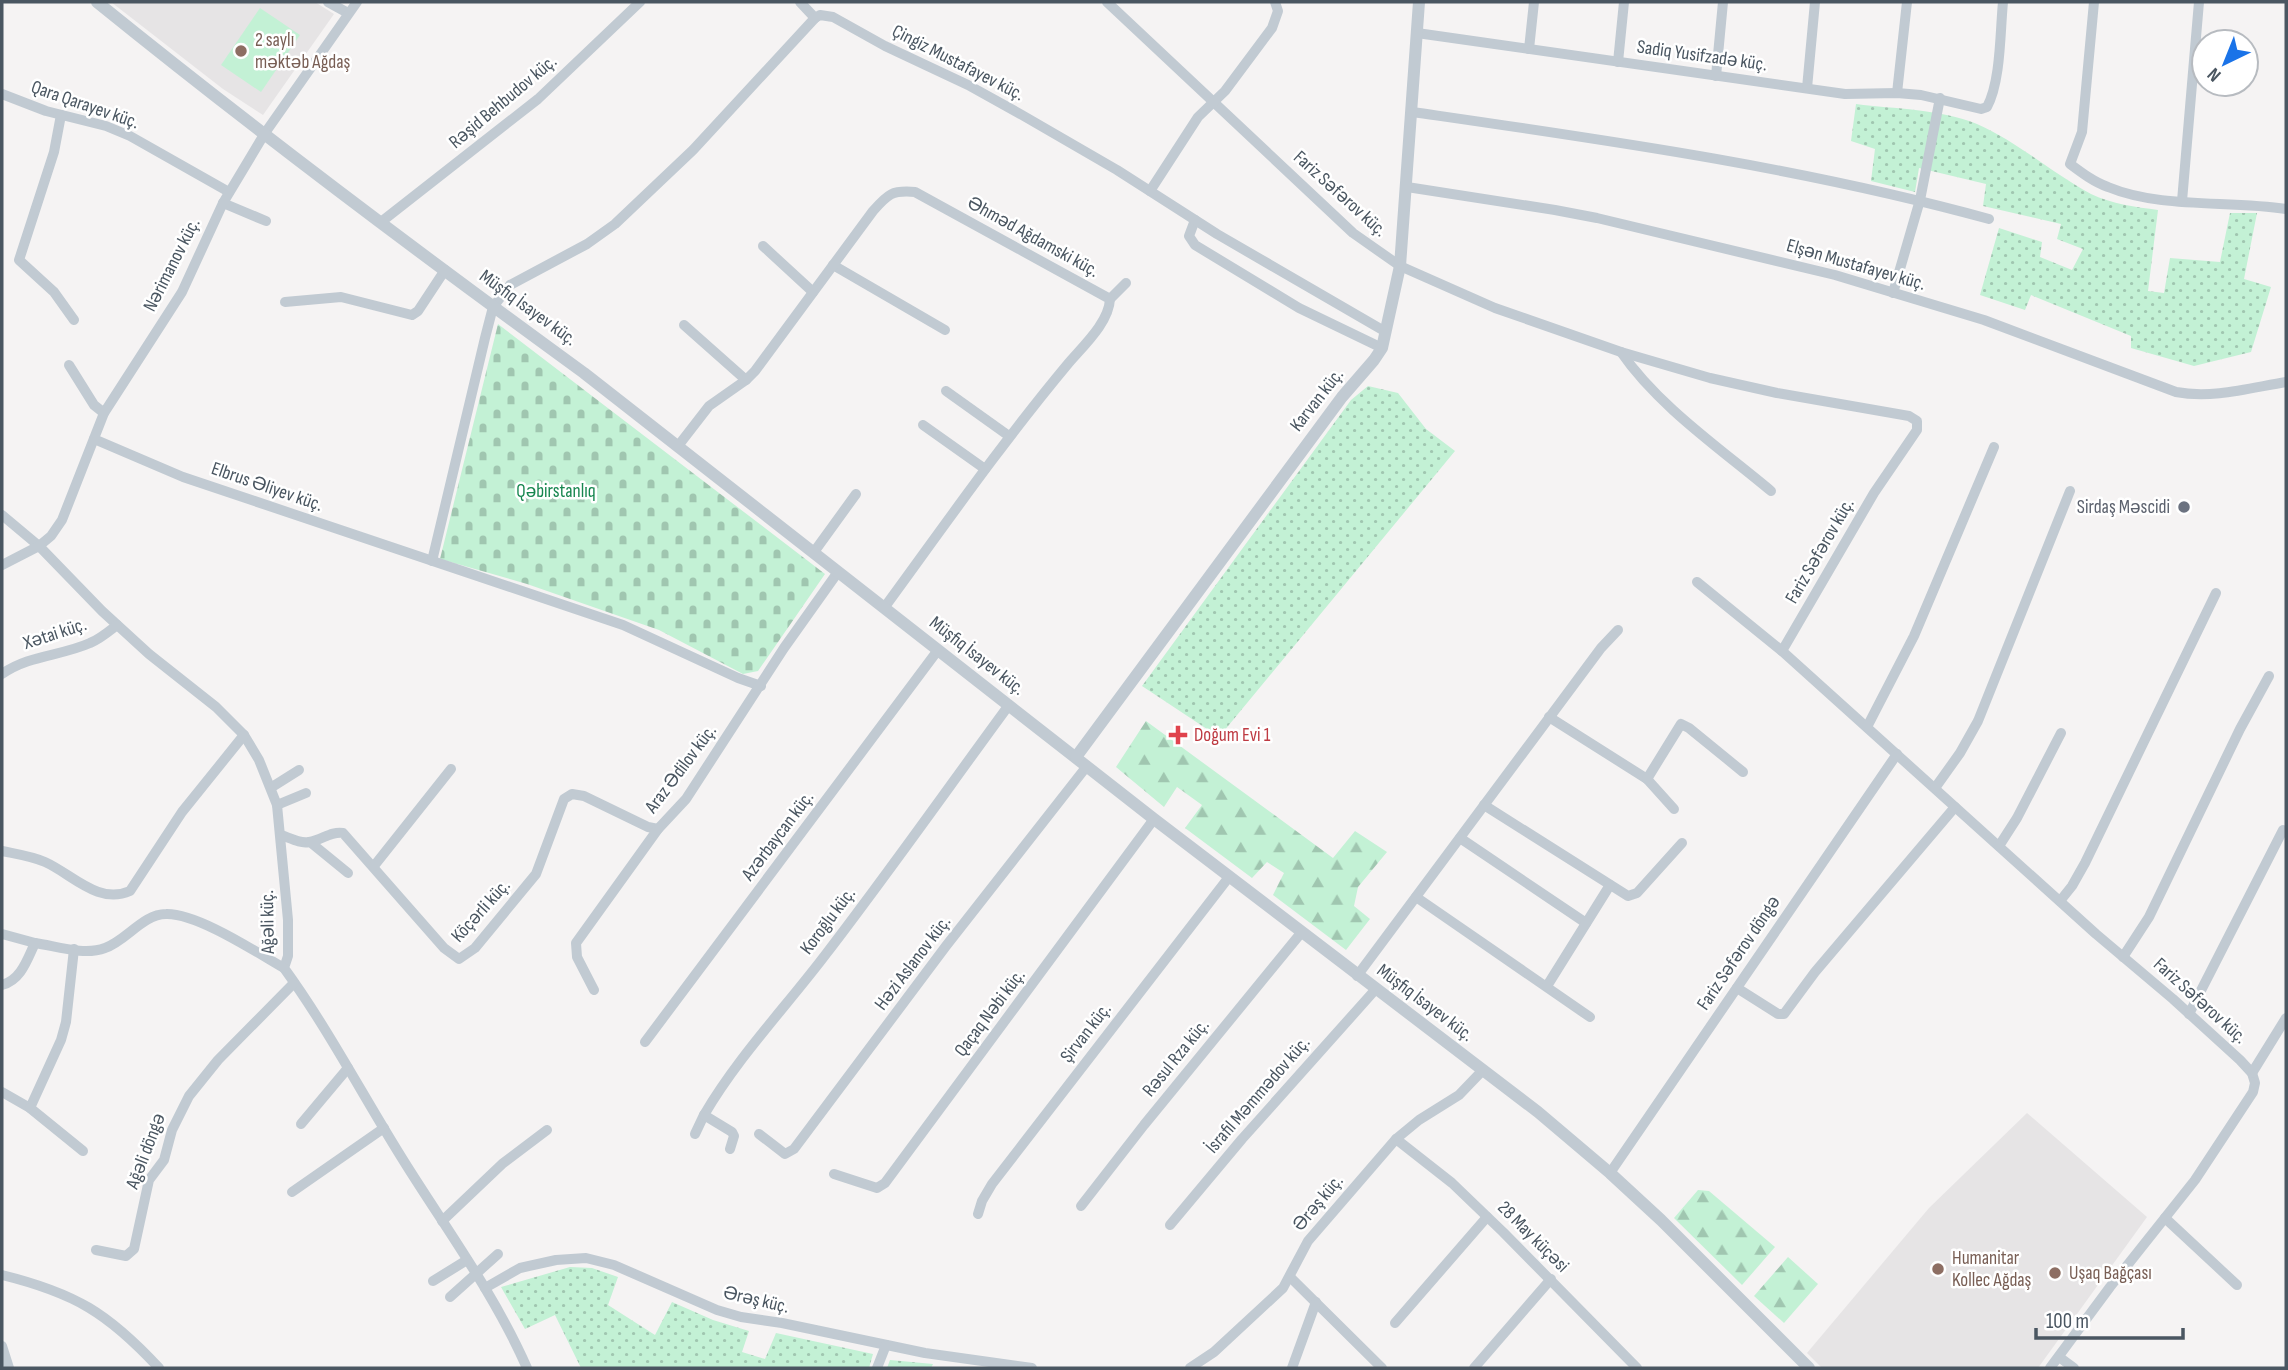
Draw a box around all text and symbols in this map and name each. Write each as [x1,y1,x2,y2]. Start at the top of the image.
street label: Çingiz Mustafayev küç. [888,20,1028,106]
north arrow [2190,28,2260,98]
place label: 2 saylı məktəb Ağdaş [255,29,350,74]
street label: Sadiq Yusifzadə küç. [1635,35,1769,77]
marker: 2 saylı məktəb Ağdaş [233,43,249,59]
street label: Rəşid Behbudov küç. [444,50,562,154]
text: N [2203,62,2226,86]
street label: Qara Qarayev küç. [28,76,142,134]
street label: Fariz Səfərov küç. [1289,146,1391,242]
street label: Əhməd Ağdamski küç. [963,191,1103,283]
street label: Nərimanov küç. [139,214,205,316]
street label: Elşən Mustafayev küç. [1784,234,1928,296]
street label: Müşfiq İsayev küç. [475,265,581,351]
street label: Karvan küç. [1285,364,1349,436]
street label: Elbrus Əliyev küç. [208,457,326,517]
park label: Qəbirstanlıq [516,480,596,503]
street label: Fariz Səfərov küç. [1781,494,1859,608]
place label: Sirdaş Məscidi [2077,496,2170,519]
marker: Sirdaş Məscidi [2176,499,2192,515]
street label: Müşfiq İsayev küç. [925,612,1029,700]
street label: Xətai küç. [20,613,89,655]
street label: Araz Ədilov küç. [640,720,722,819]
place label: Doğum Evi 1 [1194,724,1271,747]
marker: Doğum Evi 1 [1168,725,1188,745]
street label: Azərbaycan küç. [736,787,819,886]
street label: Köçərli küç. [447,875,515,947]
street label: Koroğlu küç. [795,883,861,959]
street label: Ağəli küç. [256,890,280,955]
street label: Fariz Səfərov döngə [1692,891,1786,1015]
street label: Həzi Aslanov küç. [870,911,956,1015]
street label: Fariz Səfərov küç. [2149,953,2251,1049]
street label: Müşfiq İsayev küç. [1372,959,1478,1047]
street label: Qaçaq Nəbi küç. [950,965,1030,1061]
street label: Şirvan küç. [1056,998,1116,1068]
street label: Rəsul Rza küç. [1138,1014,1214,1102]
street label: İsrafil Məmmədov küç. [1201,1032,1315,1158]
street label: Ağəli döngə [121,1110,171,1193]
street label: Ərəş küç. [1288,1170,1348,1236]
street label: 28 May küçəsi [1492,1196,1574,1278]
place label: Humanitar Kollec Ağdaş [1952,1247,2032,1292]
marker: Humanitar Kollec Ağdaş [1930,1261,1946,1277]
place label: Uşaq Bağçası [2069,1262,2152,1285]
marker: Uşaq Bağçası [2047,1265,2063,1281]
street label: Ərəş küç. [721,1281,791,1319]
scale bar [2036,1296,2183,1340]
text: 100 m [2046,1309,2089,1334]

